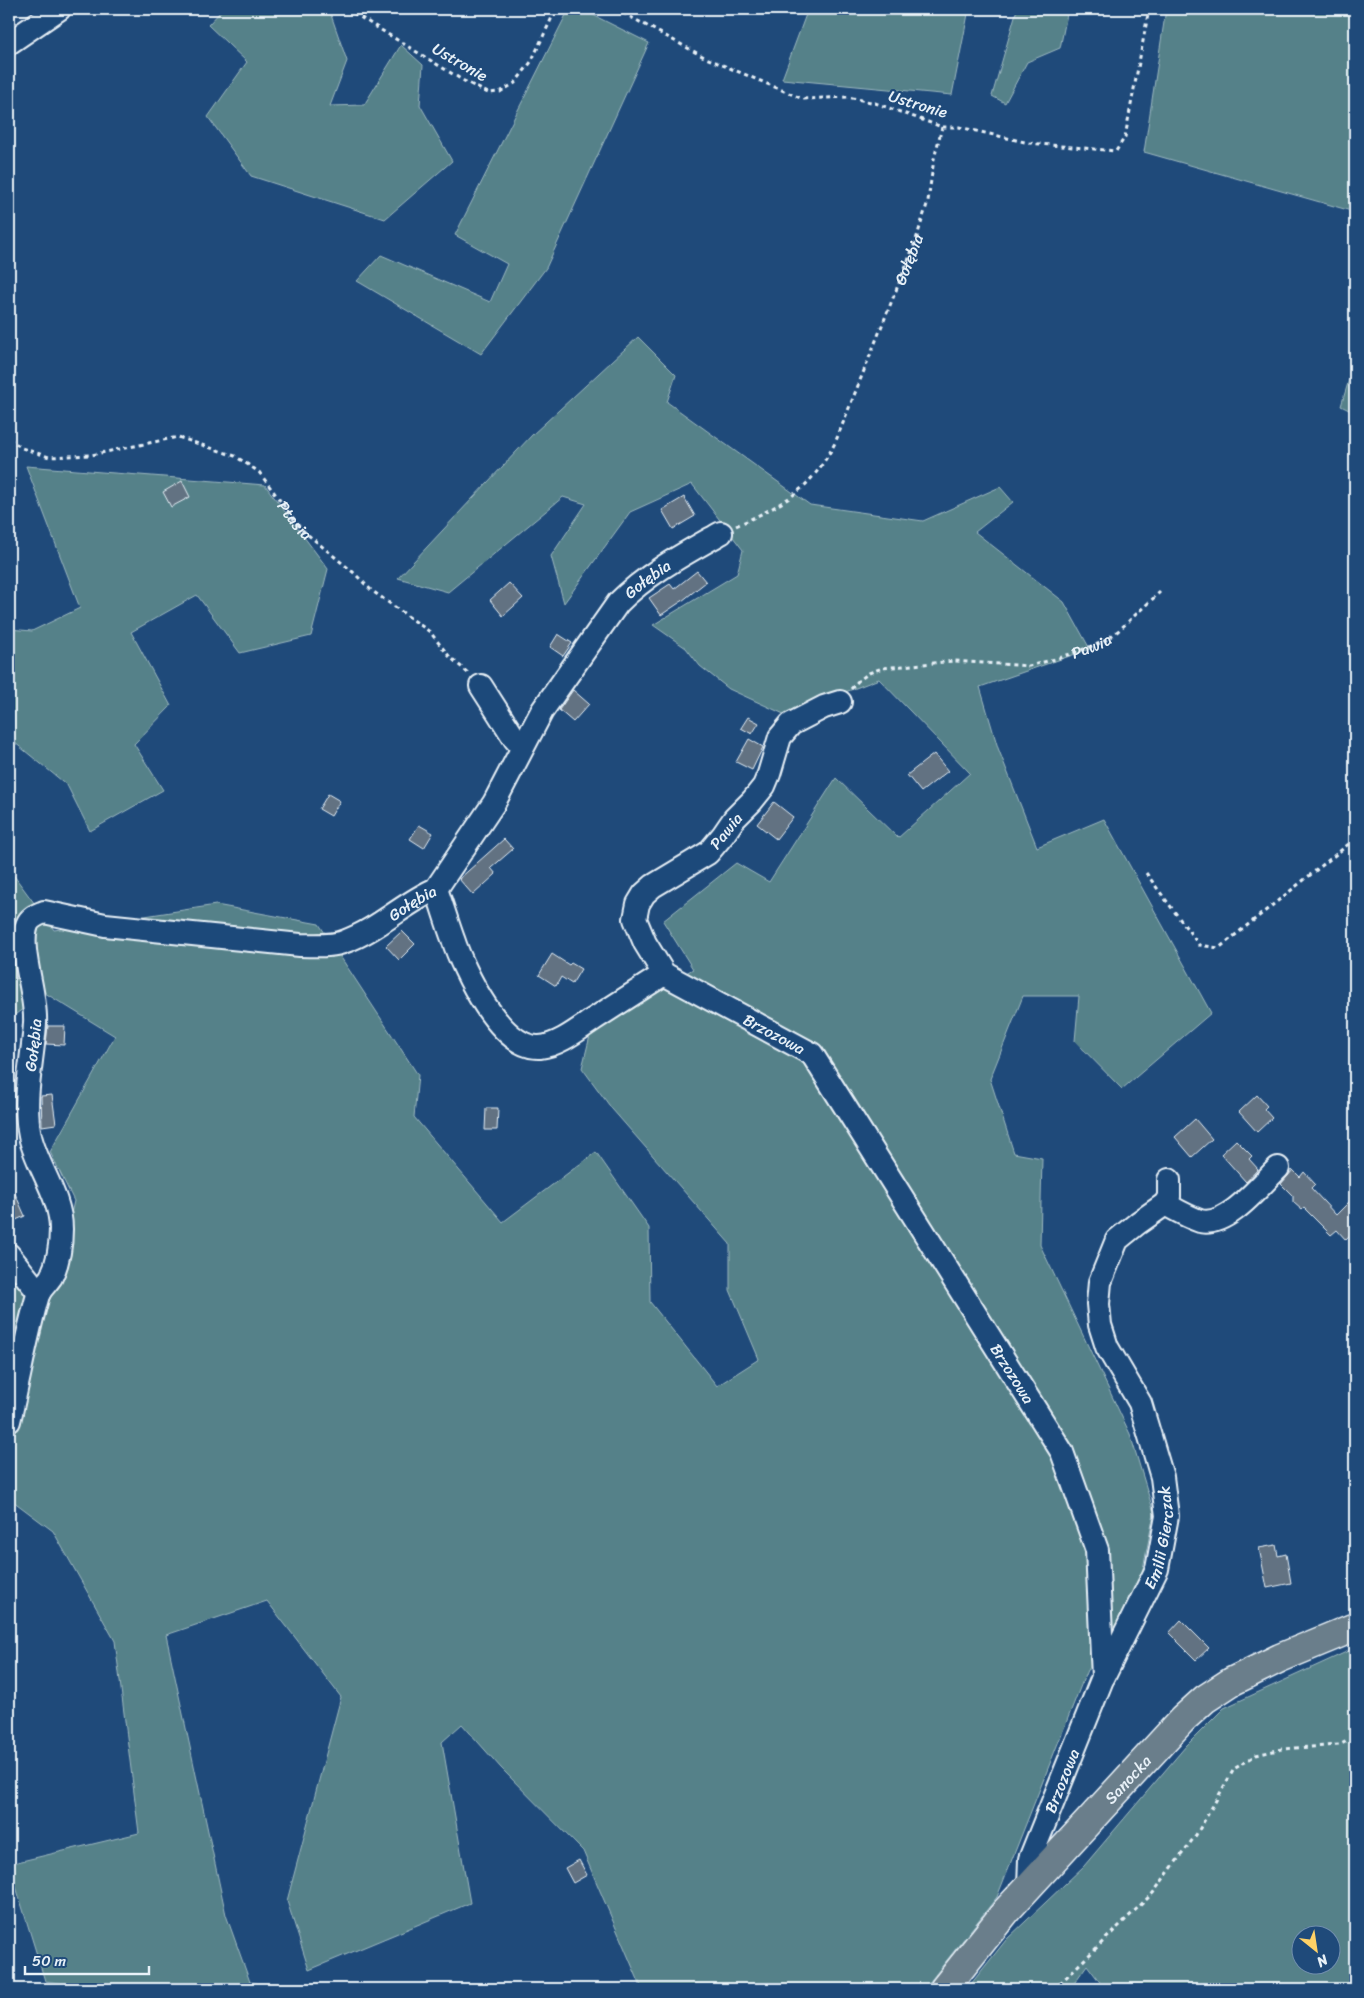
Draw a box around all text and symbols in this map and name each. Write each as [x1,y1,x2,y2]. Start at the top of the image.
street label: Ustronie [427,34,494,90]
street label: Ustronie [885,81,951,127]
street label: Gołębia [885,231,931,289]
street label: Ptasia [270,494,319,547]
street label: Gołębia [617,551,677,606]
street label: Pawia [1067,626,1118,667]
street label: Pawia [702,806,750,856]
street label: Gołębia [382,876,441,929]
street label: Brzozowa [738,1005,811,1062]
street label: Gołębia [15,1018,50,1073]
street label: Brzozowa [982,1337,1043,1410]
street label: Emilii Gierczak [1135,1484,1182,1594]
street label: Brzozowa [1036,1744,1088,1818]
street label: Sanocka [1097,1747,1158,1811]
north arrow [1292,1926,1342,1976]
scale bar [25,1943,149,1975]
text: N [1312,1947,1334,1974]
text: 50 m [32,1948,67,1974]

